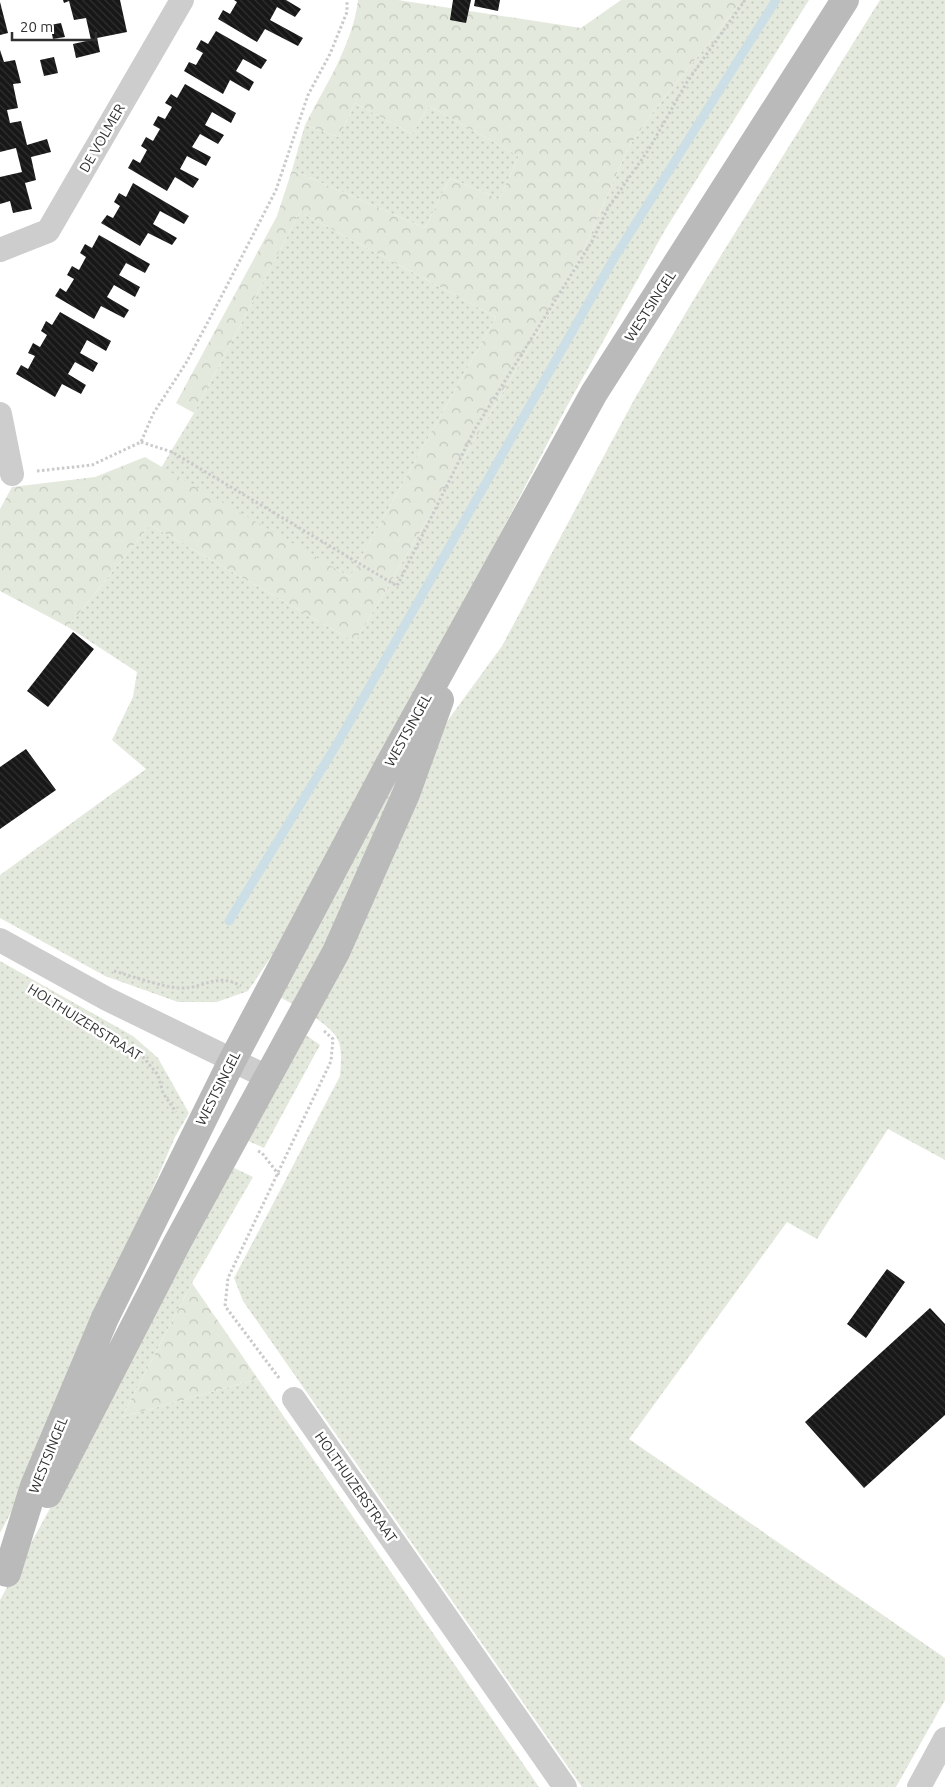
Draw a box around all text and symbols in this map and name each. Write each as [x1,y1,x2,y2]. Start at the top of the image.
scale bar [12,10,96,42]
text: 20 m [20,18,53,35]
street label: DE VOLMER [76,101,128,175]
street label: WESTSINGEL [621,268,679,344]
street label: WESTSINGEL [381,691,435,769]
street label: HOLTHUIZERSTRAAT [25,980,145,1064]
street label: WESTSINGEL [192,1048,244,1128]
street label: WESTSINGEL [25,1414,71,1496]
street label: HOLTHUIZERSTRAAT [312,1429,400,1546]

